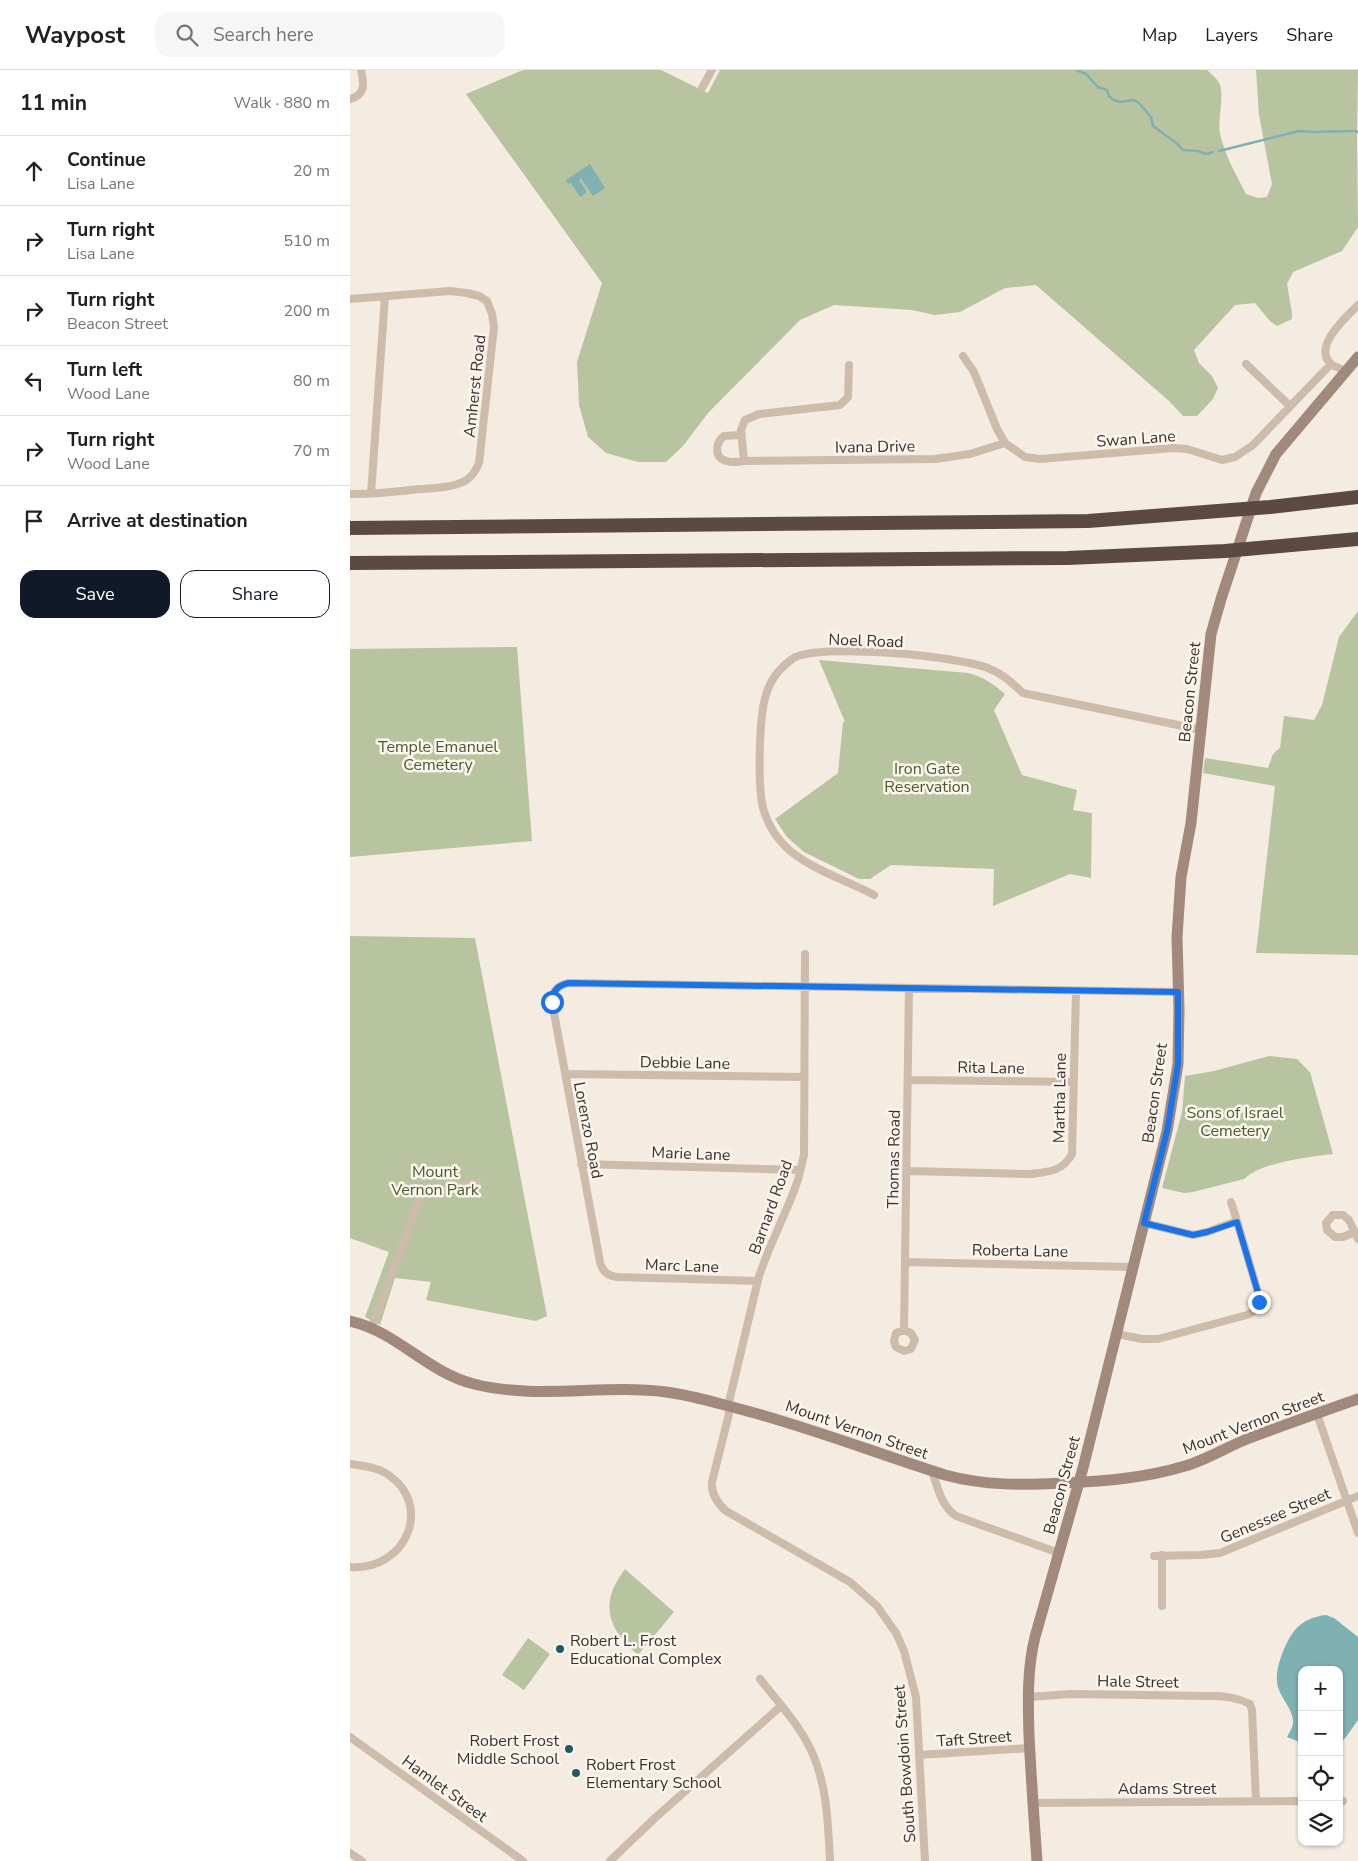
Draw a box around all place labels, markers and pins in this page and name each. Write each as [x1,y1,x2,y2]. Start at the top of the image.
place label: Robert L. Frost Educational Complex [570,1630,722,1670]
marker: Robert L. Frost Educational Complex [554,1643,566,1655]
place label: Robert Frost Middle School [457,1730,559,1770]
marker: Robert Frost Middle School [563,1743,575,1755]
place label: Robert Frost Elementary School [586,1754,722,1794]
marker: Robert Frost Elementary School [570,1767,582,1779]

